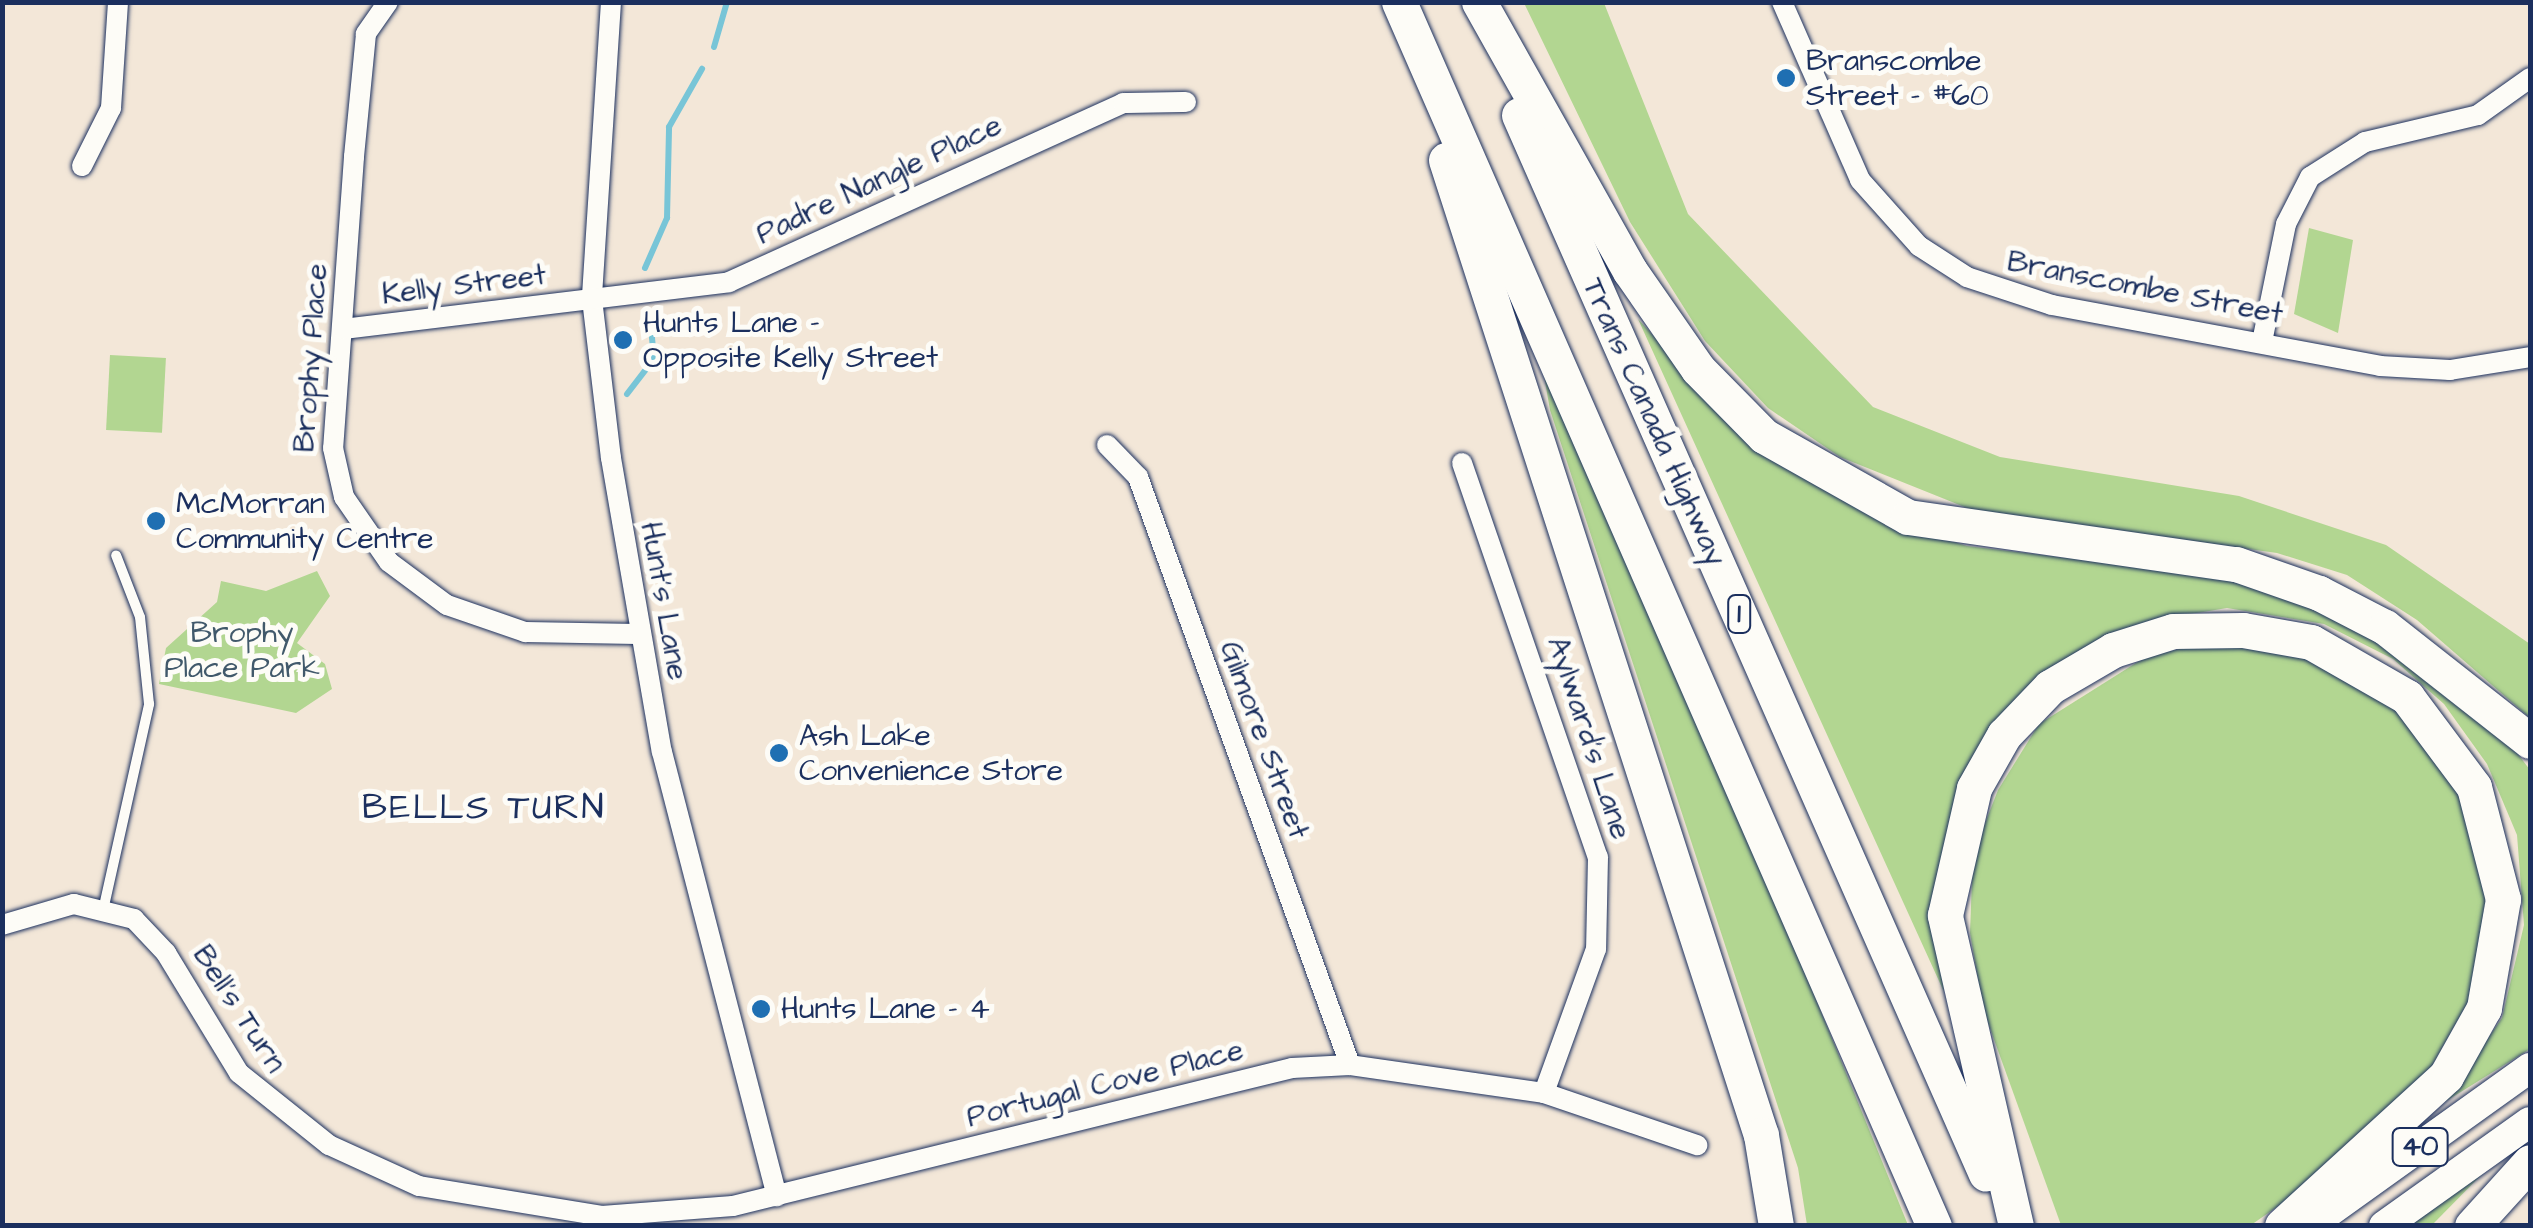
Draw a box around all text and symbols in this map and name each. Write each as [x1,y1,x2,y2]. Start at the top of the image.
place label: Branscombe Street - #60 [1806,43,1989,114]
marker: Branscombe Street - #60 [1775,67,1797,89]
street label: Padre Nangle Place [751,107,1007,253]
street label: Branscombe Street [2004,244,2286,332]
street label: Kelly Street [380,257,548,313]
street label: Brophy Place [286,262,336,454]
street label: Trans Canada Highway [1574,273,1734,571]
place label: Hunts Lane - Opposite Kelly Street [643,305,938,376]
marker: Hunts Lane - Opposite Kelly Street [612,329,634,351]
place label: McMorran Community Centre [176,486,434,556]
marker: McMorran Community Centre [145,510,167,532]
street label: Hunt's Lane [632,519,696,683]
road number: 1 [1726,591,1752,637]
park label: Brophy Place Park [164,615,320,686]
street label: Aylward's Lane [1539,632,1639,844]
street label: Gilmore Street [1212,636,1316,844]
place label: Ash Lake Convenience Store [799,718,1063,788]
marker: Ash Lake Convenience Store [768,742,790,764]
district label: BELLS TURN [362,787,606,829]
street label: Bell's Turn [185,939,293,1079]
place label: Hunts Lane - 4 [781,991,990,1027]
marker: Hunts Lane - 4 [750,998,772,1020]
street label: Portugal Cove Place [963,1032,1247,1136]
road number: 40 [2390,1124,2450,1170]

